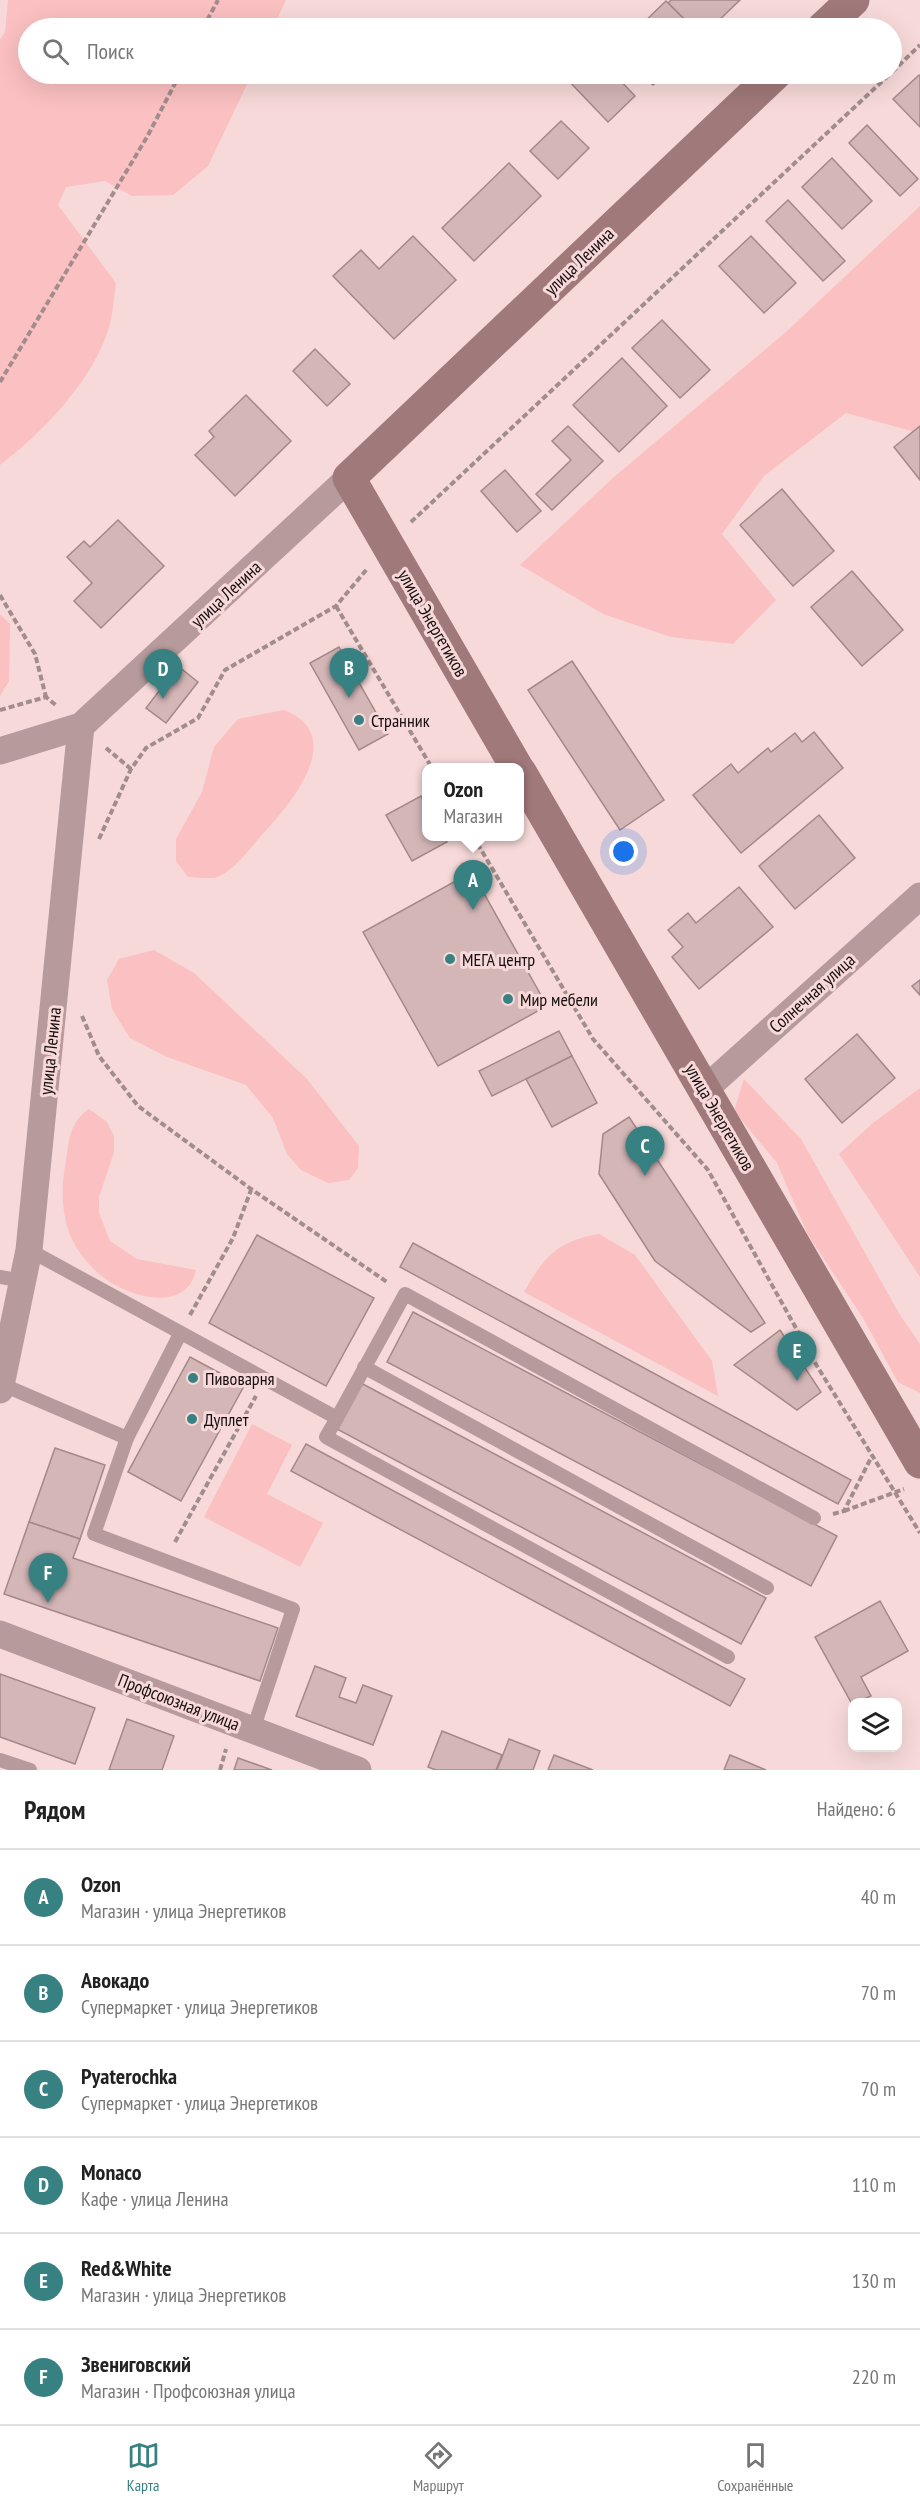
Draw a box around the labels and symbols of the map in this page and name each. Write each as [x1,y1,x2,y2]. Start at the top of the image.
street label: улица Ленина [539,222,619,300]
street label: улица Ленина [186,556,266,632]
street label: улица Энергетиков [393,565,473,681]
pin: B [330,648,368,698]
pin: D [144,650,182,699]
place label: Странник [371,709,430,732]
marker: Странник [352,713,366,727]
your location [609,837,638,866]
pin: A [454,860,492,910]
place label: МЕГА центр [462,948,535,971]
street label: Солнечная улица [764,948,860,1038]
marker: МЕГА центр [443,952,457,966]
place label: Мир мебели [520,988,598,1011]
marker: Мир мебели [501,992,515,1006]
street label: улица Ленина [34,1006,66,1096]
street label: улица Энергетиков [680,1059,760,1175]
pin: C [626,1126,664,1176]
pin: E [778,1332,816,1381]
place label: Пивоварня [205,1367,274,1390]
marker: Пивоварня [186,1371,200,1385]
place label: Дуплет [204,1408,249,1431]
marker: Дуплет [185,1412,199,1426]
pin: F [28,1554,68,1603]
street label: Профсоюзная улица [115,1668,243,1736]

